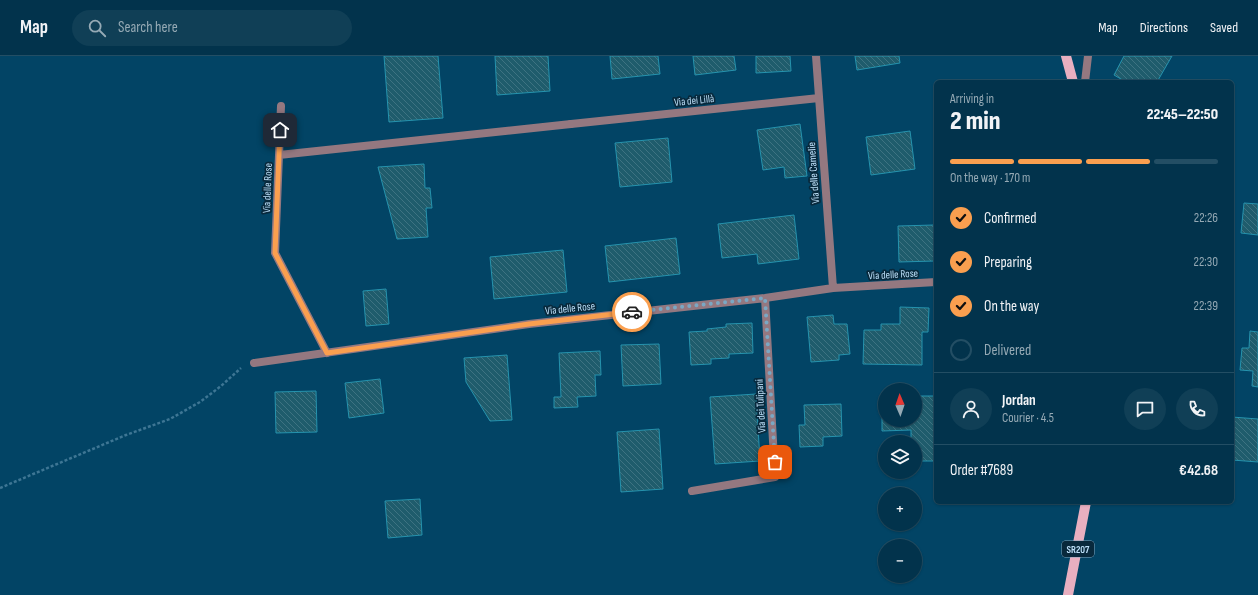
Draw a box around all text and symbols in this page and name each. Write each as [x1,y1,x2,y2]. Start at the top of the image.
search box [72,10,352,46]
text: Map [20,16,48,39]
icon: search [86,17,108,39]
text: Search here [118,18,178,37]
text: Map [1098,19,1118,36]
text: Directions [1140,19,1188,36]
text: Saved [1210,19,1238,36]
text: Arriving in [950,91,994,107]
street label: Via dei Lillà [673,92,715,109]
text: 22:45–22:50 [1147,105,1218,124]
text: 2 min [950,106,1000,137]
pin [263,113,297,147]
icon: home [269,119,291,141]
street label: Via delle Camelie [805,142,822,204]
street label: Via delle Rose [260,163,275,213]
text: On the way · 170 m [950,170,1030,186]
icon: check [950,207,972,229]
text: Confirmed [984,209,1037,228]
text: 22:26 [1194,210,1218,226]
icon: check [950,251,972,273]
text: Preparing [984,253,1032,272]
text: 22:30 [1194,254,1218,270]
street label: Via delle Rose [868,267,918,282]
courier [612,292,652,332]
icon: check [950,295,972,317]
text: On the way [984,297,1039,316]
text: 22:39 [1194,298,1218,314]
street label: Via delle Rose [544,299,596,318]
icon: car [621,301,643,323]
text: Delivered [984,341,1031,360]
street label: Via dei Tulipani [753,379,768,433]
north arrow [878,383,922,427]
map controls [878,383,922,583]
button: person [950,388,992,430]
button: chat [1124,388,1166,430]
button: phone [1176,388,1218,430]
text: Jordan [1002,391,1036,410]
text: Courier · 4.5 [1002,410,1054,426]
button: layers [878,435,922,479]
pin [758,445,792,479]
icon: bag [764,451,786,473]
text: Order #7689 [950,461,1013,480]
text: €42.68 [1179,461,1218,480]
button: + [878,487,922,531]
button: − [878,539,922,583]
road number: SR207 [1062,541,1094,557]

